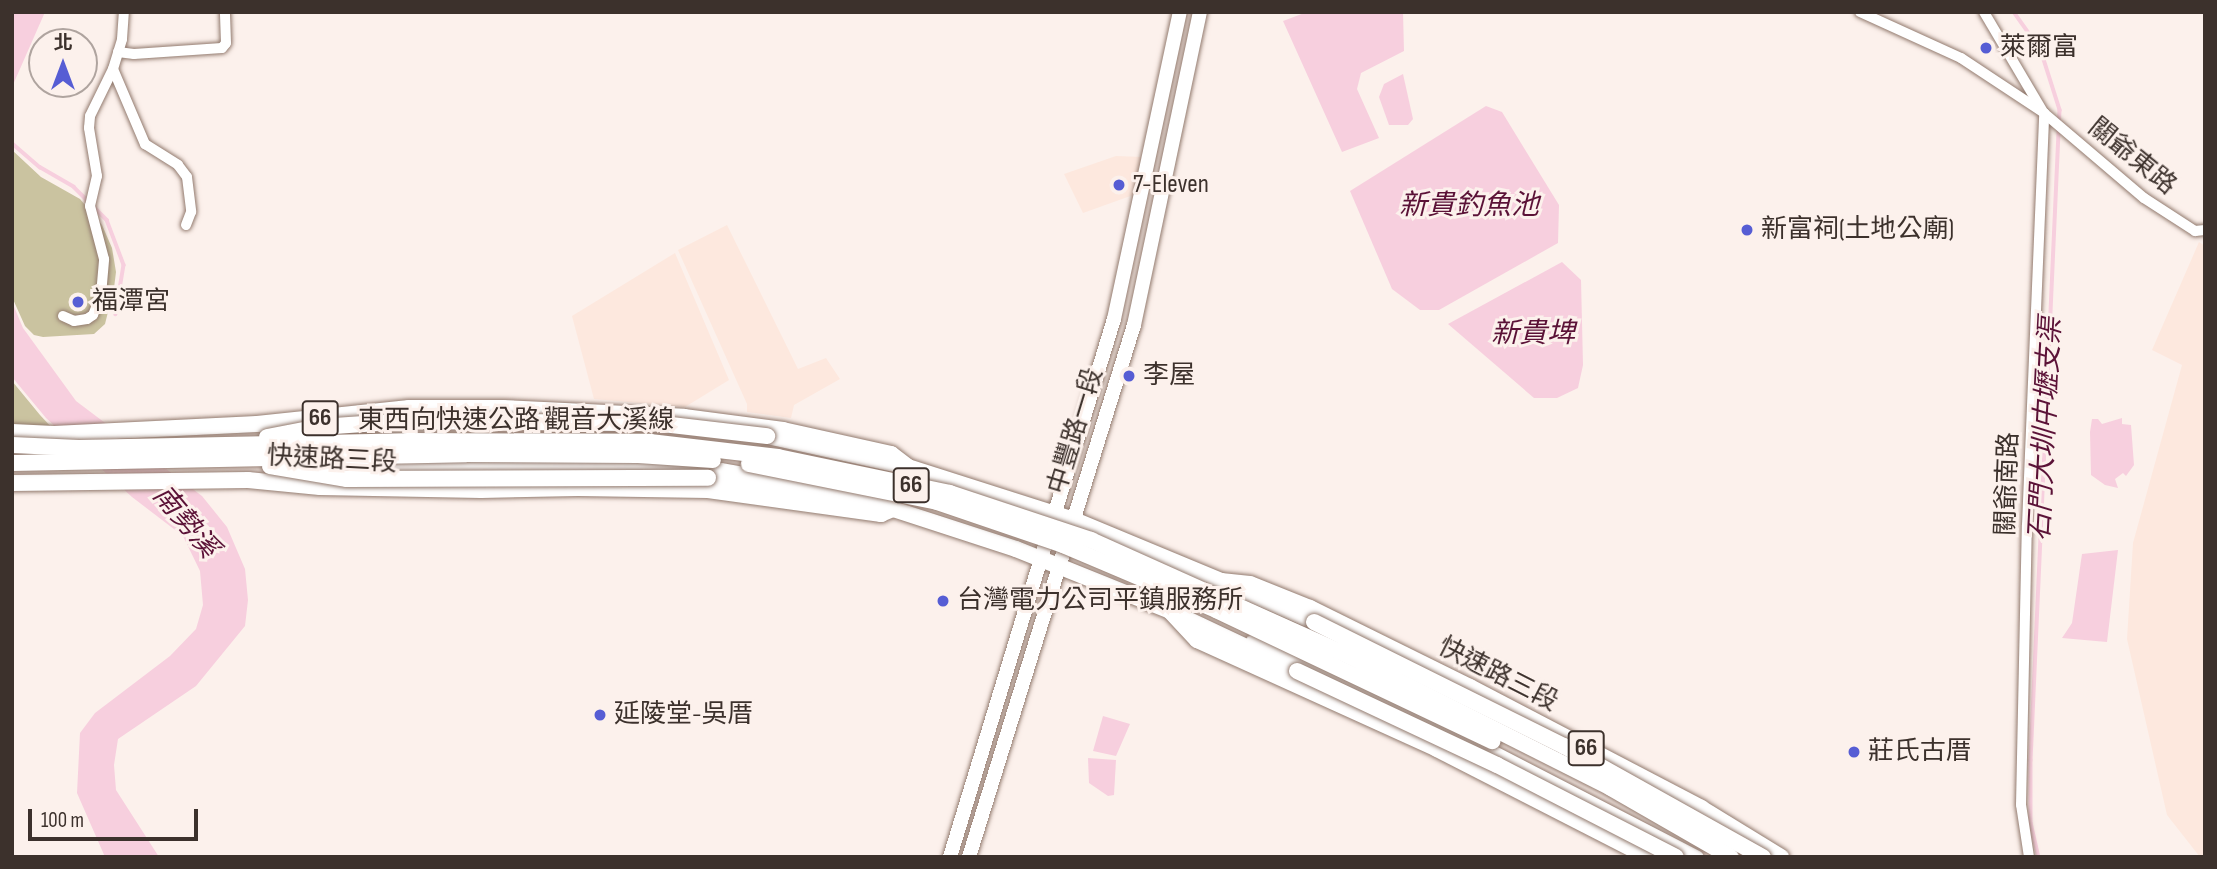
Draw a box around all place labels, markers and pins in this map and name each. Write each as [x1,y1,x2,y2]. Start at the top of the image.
place label: 萊爾富 [2000,32,2078,64]
marker: 萊爾富 [1978,40,1994,56]
place label: 7-Eleven [1133,169,1209,201]
marker: 7-Eleven [1111,177,1127,193]
place label: 新富祠(土地公廟) [1761,214,1954,246]
marker: 新富祠(土地公廟) [1739,222,1755,238]
place label: 福潭宮 [92,286,170,318]
marker: 福潭宮 [70,294,86,310]
place label: 李屋 [1143,360,1195,392]
marker: 李屋 [1121,368,1137,384]
place label: 台灣電力公司平鎮服務所 [957,585,1243,617]
marker: 台灣電力公司平鎮服務所 [935,593,951,609]
place label: 延陵堂-吳厝 [614,699,754,731]
marker: 延陵堂-吳厝 [592,707,608,723]
place label: 莊氏古厝 [1868,736,1972,768]
marker: 莊氏古厝 [1846,744,1862,760]

